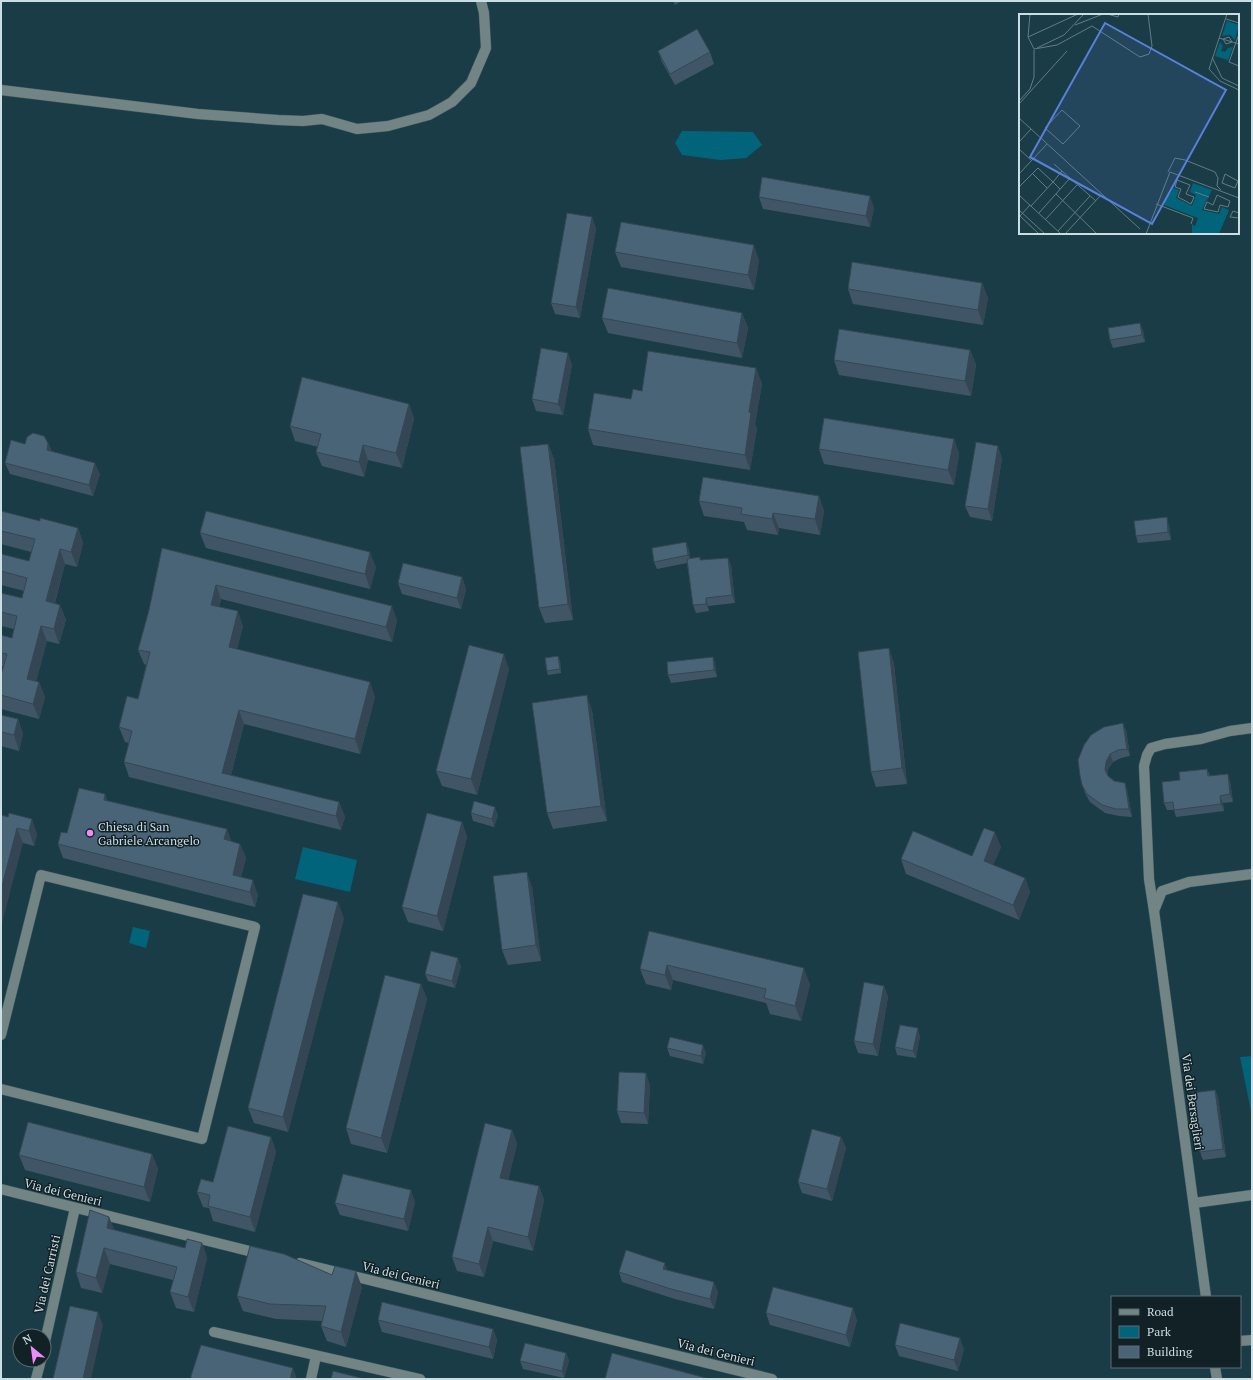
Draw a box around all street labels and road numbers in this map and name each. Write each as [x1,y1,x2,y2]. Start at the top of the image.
street label: Via dei Bersaglieri [1179,1053,1207,1152]
street label: Via dei Genieri [23,1175,104,1209]
street label: Via dei Carristi [31,1233,63,1315]
street label: Via dei Genieri [361,1258,442,1292]
street label: Via dei Genieri [676,1335,757,1369]

